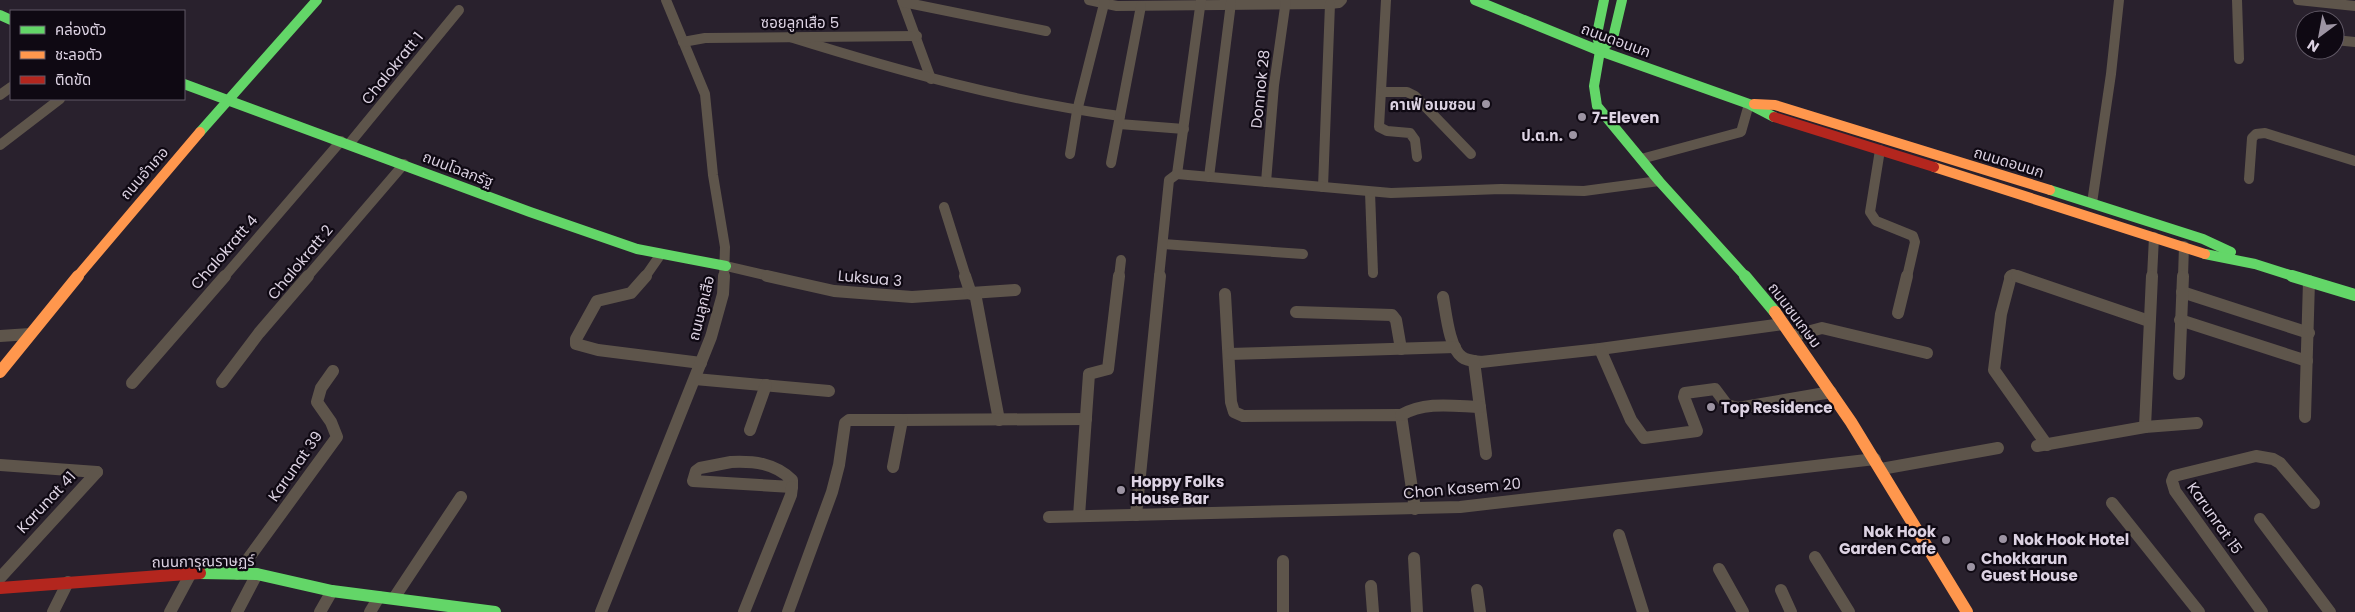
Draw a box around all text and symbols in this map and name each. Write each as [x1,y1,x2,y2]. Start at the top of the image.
legend [10,10,185,100]
north arrow [2295,10,2345,60]
street label: ซอยลูกเสือ 5 [761,12,839,33]
street label: ถนนดอนนก [1578,18,1654,62]
text: คล่องตัว [55,19,106,40]
street label: Chalokratt 1 [356,27,428,109]
text: N [2303,35,2323,57]
text: ชะลอตัว [55,44,102,65]
street label: Donnok 28 [1245,49,1275,129]
text: ติดขัด [55,69,91,90]
place label: คาเฟ่ อเมซอน [1390,94,1476,115]
marker: คาเฟ่ อเมซอน [1480,98,1492,110]
place label: 7-Eleven [1592,107,1659,128]
marker: 7-Eleven [1576,111,1588,123]
place label: ป.ต.ท. [1521,125,1563,146]
marker: ป.ต.ท. [1567,129,1579,141]
street label: ถนนดอนนก [1971,141,2047,183]
street label: ถนนอำเภอ [115,142,173,204]
street label: ถนนโฉลกรัฐ [420,146,496,192]
street label: Chalokratt 4 [186,210,262,294]
street label: Chalokratt 2 [263,220,337,304]
street label: Luksua 3 [837,265,903,291]
street label: ถนนลูกเสือ [683,273,719,343]
street label: ถนนชนเกษม [1763,278,1827,352]
place label: Top Residence [1721,397,1832,418]
marker: Top Residence [1705,401,1717,413]
street label: Karunat 39 [263,426,327,506]
street label: Karunat 41 [12,466,80,538]
place label: Hoppy Folks House Bar [1131,471,1224,509]
street label: Chon Kasem 20 [1402,472,1522,504]
street label: Karunrat 15 [2182,478,2248,558]
marker: Hoppy Folks House Bar [1115,484,1127,496]
place label: Nok Hook Garden Cafe [1839,521,1937,559]
place label: Nok Hook Hotel [2013,529,2129,550]
marker: Nok Hook Hotel [1997,533,2009,545]
marker: Nok Hook Garden Cafe [1940,534,1952,546]
place label: Chokkarun Guest House [1981,548,2078,586]
street label: ถนนการุณราษฏร์ [151,550,255,572]
marker: Chokkarun Guest House [1965,561,1977,573]

